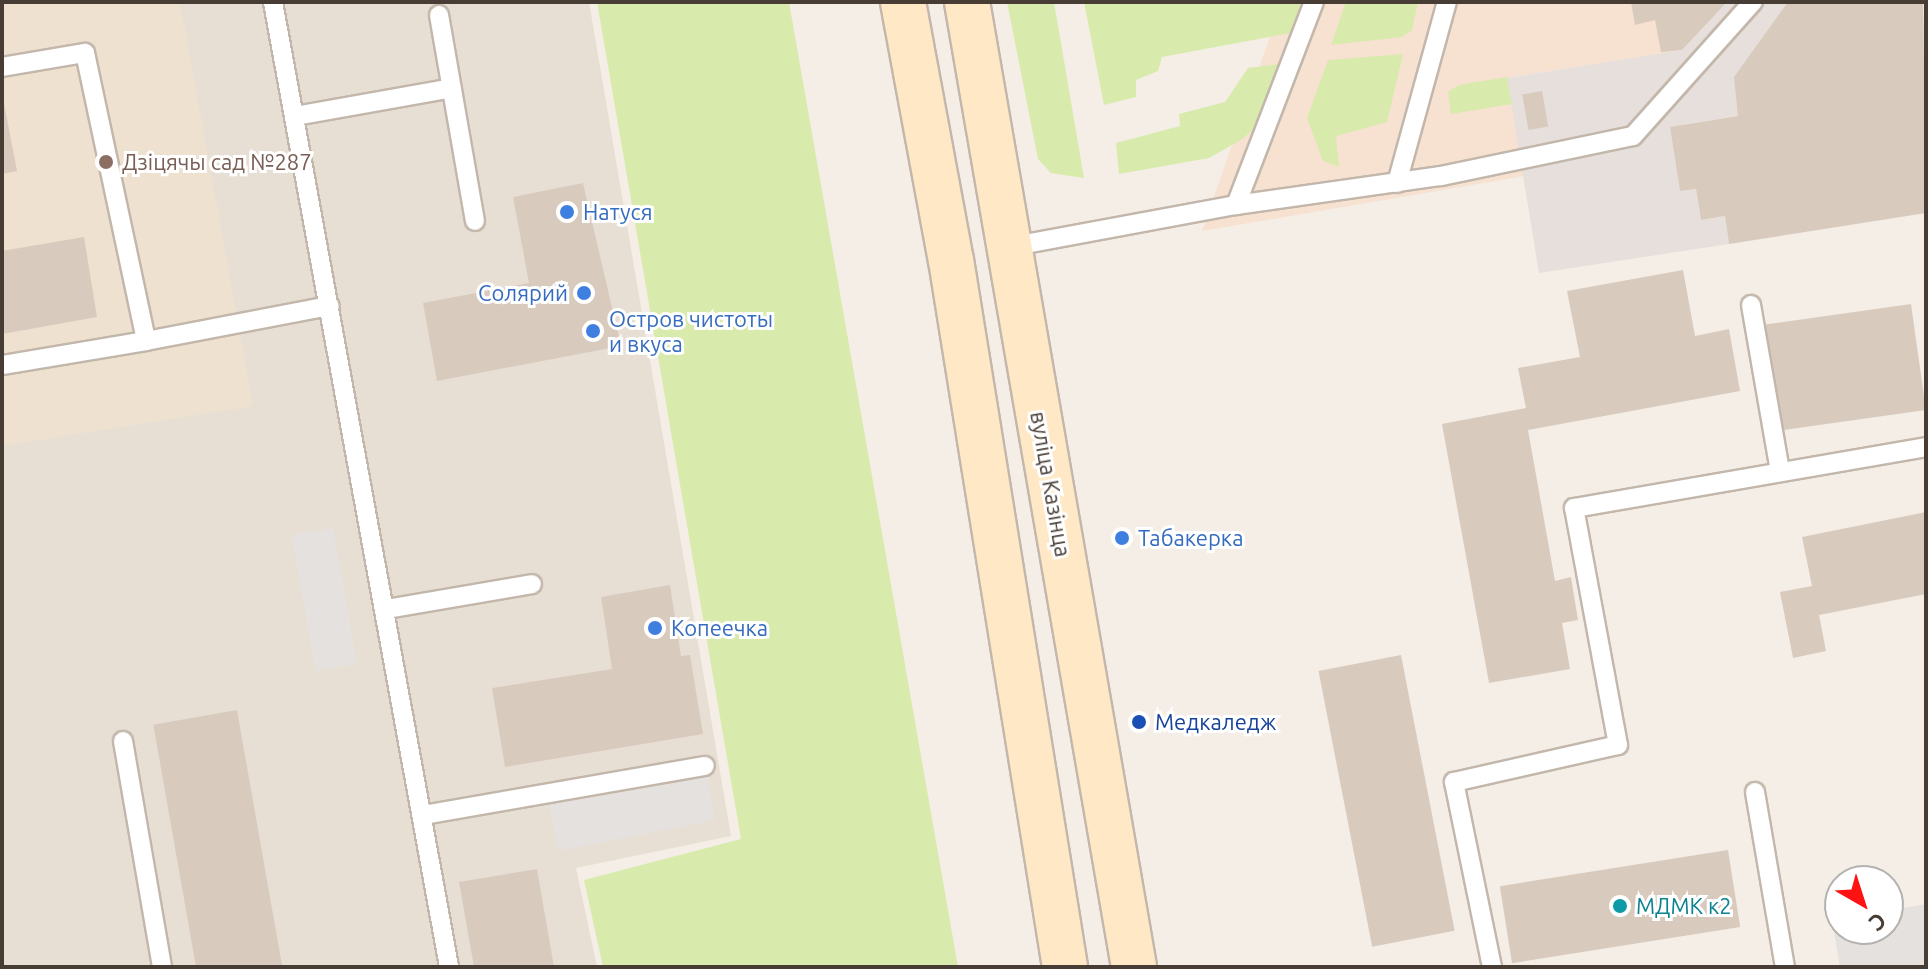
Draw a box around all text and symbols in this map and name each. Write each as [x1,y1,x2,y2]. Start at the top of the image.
place label: Дзіцячы сад №287 [122,149,312,175]
marker: Дзіцячы сад №287 [97,153,115,171]
place label: Натуся [583,199,653,225]
marker: Натуся [558,203,576,221]
place label: Солярий [478,280,568,306]
marker: Солярий [575,284,593,302]
place label: Остров чистоты и вкуса [609,305,773,356]
marker: Остров чистоты и вкуса [584,322,602,340]
street label: вуліца Казінца [1025,409,1077,559]
place label: Табакерка [1138,525,1243,551]
marker: Табакерка [1113,529,1131,547]
place label: Копеечка [671,615,768,641]
marker: Копеечка [646,619,664,637]
place label: Медкаледж [1155,709,1276,735]
marker: Медкаледж [1130,713,1148,731]
north arrow [1824,865,1904,945]
place label: МДМК к2 [1636,893,1732,919]
marker: МДМК к2 [1611,897,1629,915]
text: С [1865,908,1891,937]

